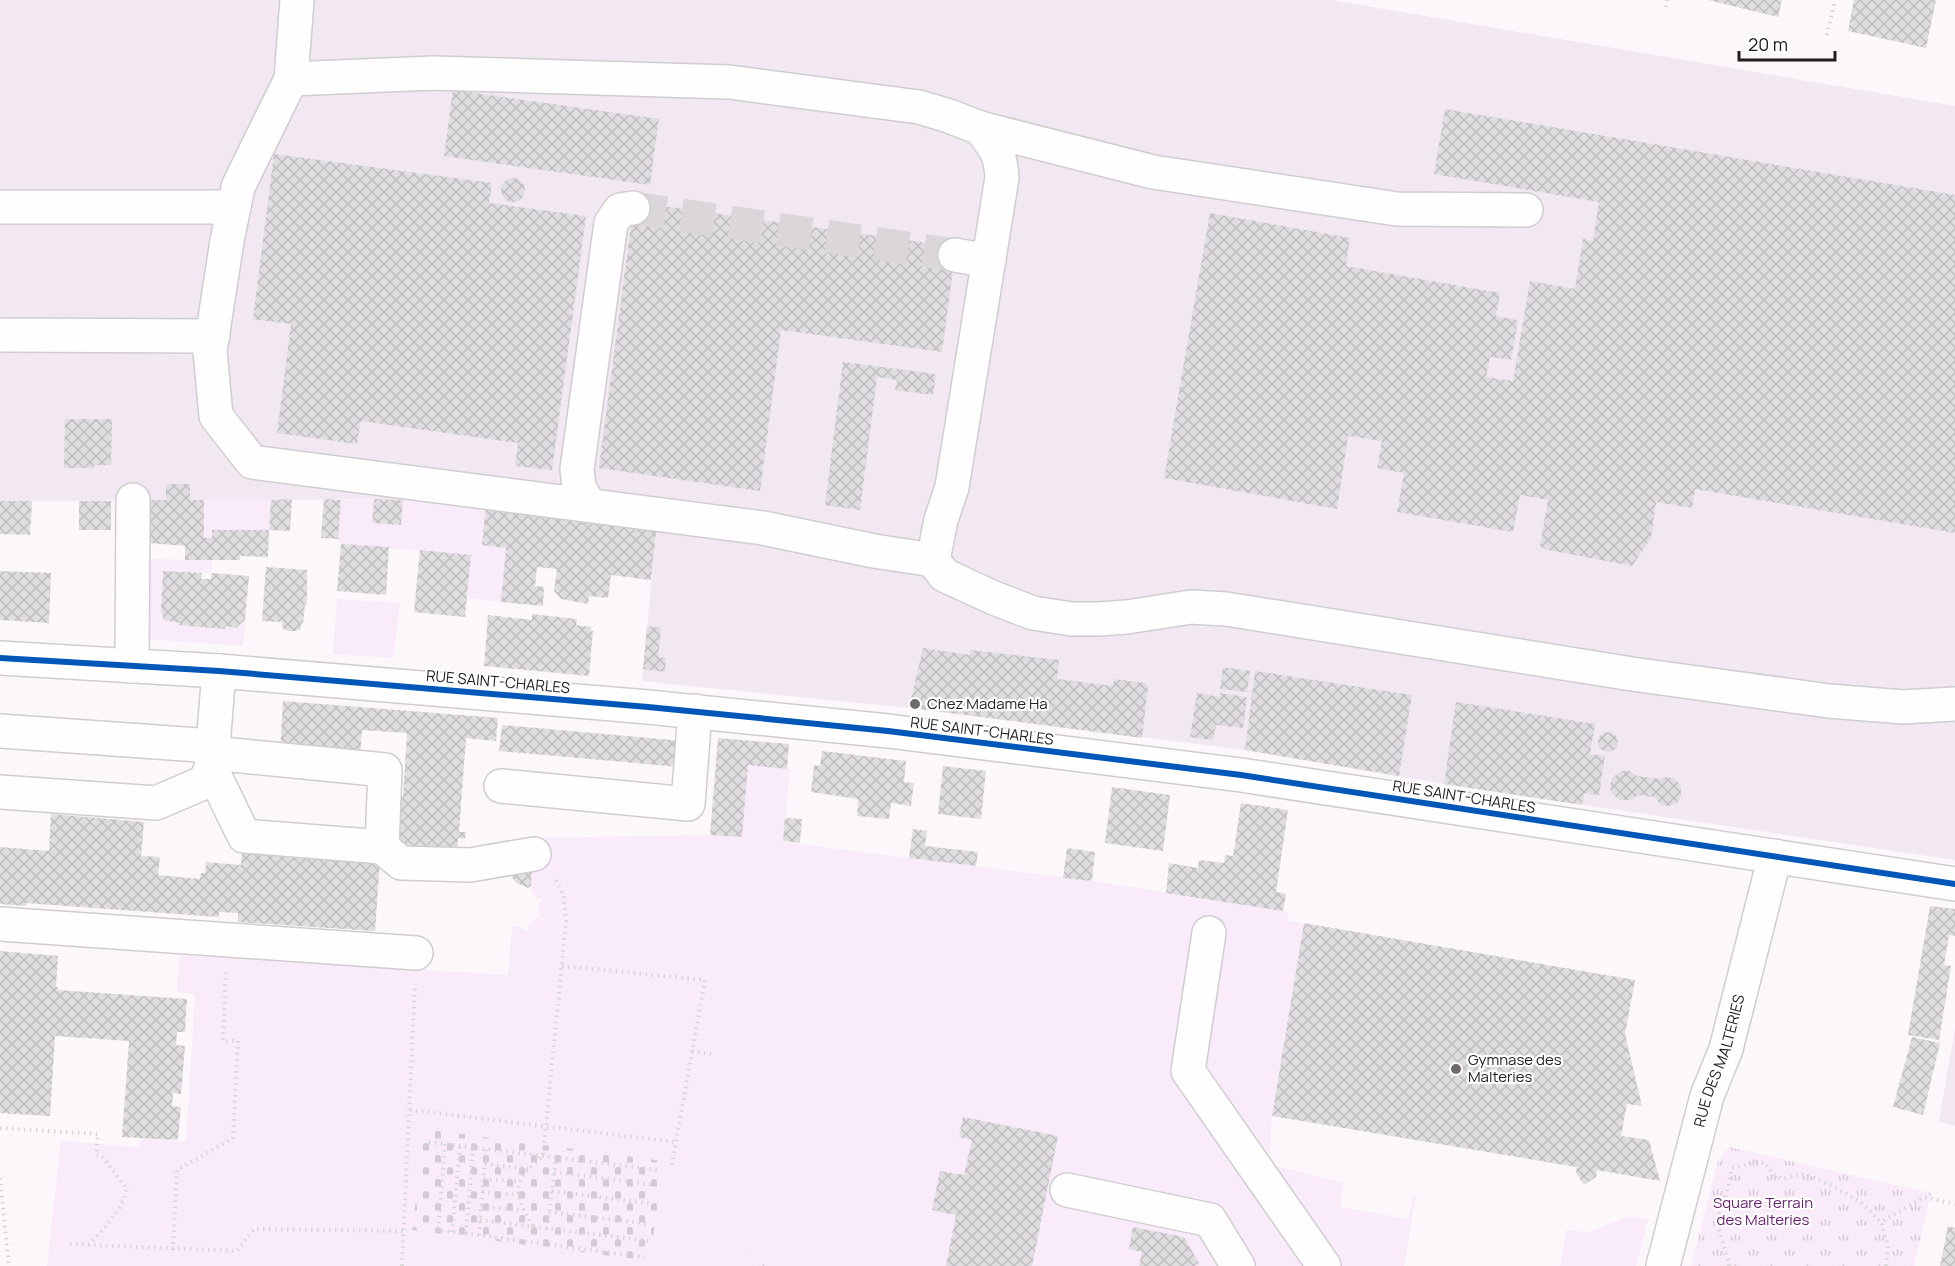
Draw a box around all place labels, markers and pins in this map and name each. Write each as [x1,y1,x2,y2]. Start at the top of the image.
place label: Chez Madame Ha [927,693,1048,714]
marker: Chez Madame Ha [908,697,922,711]
place label: Gymnase des Malteries [1468,1049,1562,1087]
marker: Gymnase des Malteries [1449,1062,1463,1076]

